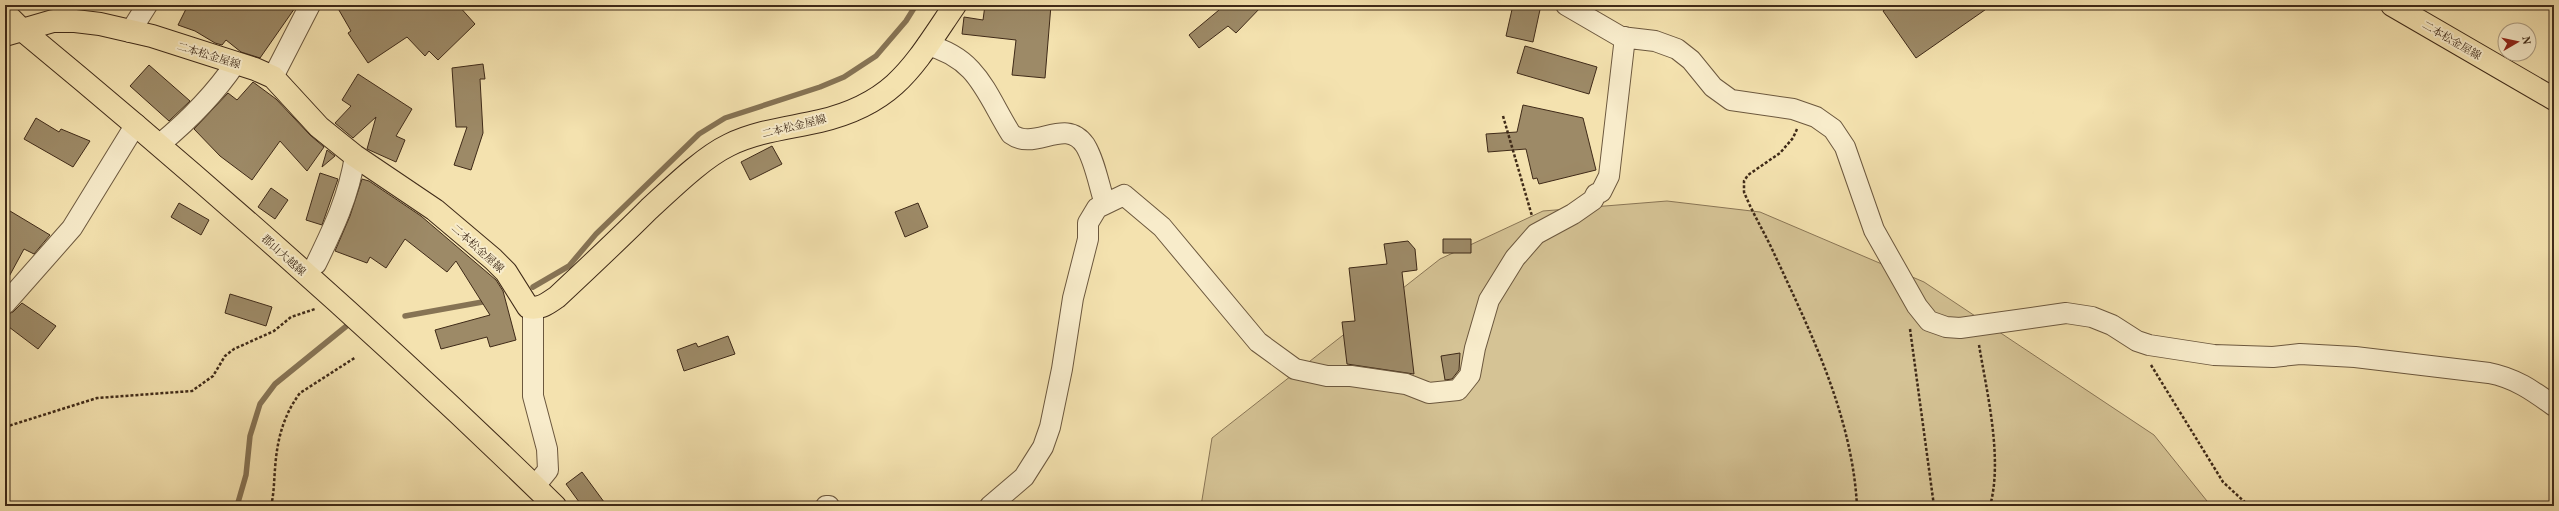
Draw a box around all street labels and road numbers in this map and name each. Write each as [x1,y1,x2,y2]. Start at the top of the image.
street label: 二本松金屋線 [2419,18,2484,64]
street label: 二本松金屋線 [175,40,242,73]
street label: 二本松金屋線 [761,112,828,143]
street label: 二本松金屋線 [447,221,507,277]
street label: 郡山大越線 [258,232,308,280]

